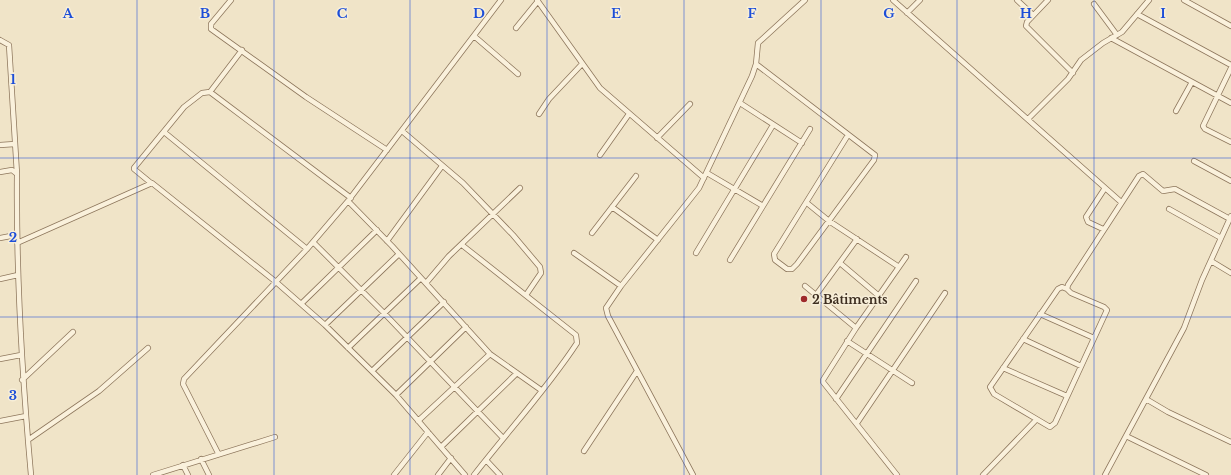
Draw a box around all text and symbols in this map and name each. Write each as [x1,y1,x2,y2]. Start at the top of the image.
text: A [62,5,74,22]
text: B [200,5,210,22]
text: C [337,5,348,22]
text: D [473,5,485,22]
text: E [611,5,621,22]
text: F [748,5,757,22]
text: G [883,5,895,22]
text: H [1020,5,1032,22]
text: I [1160,5,1166,22]
text: 1 [10,71,16,88]
text: 2 [9,229,17,246]
place label: 2 Bâtiments [812,292,888,307]
marker: 2 Bâtiments [799,294,809,304]
text: 3 [9,387,17,404]

